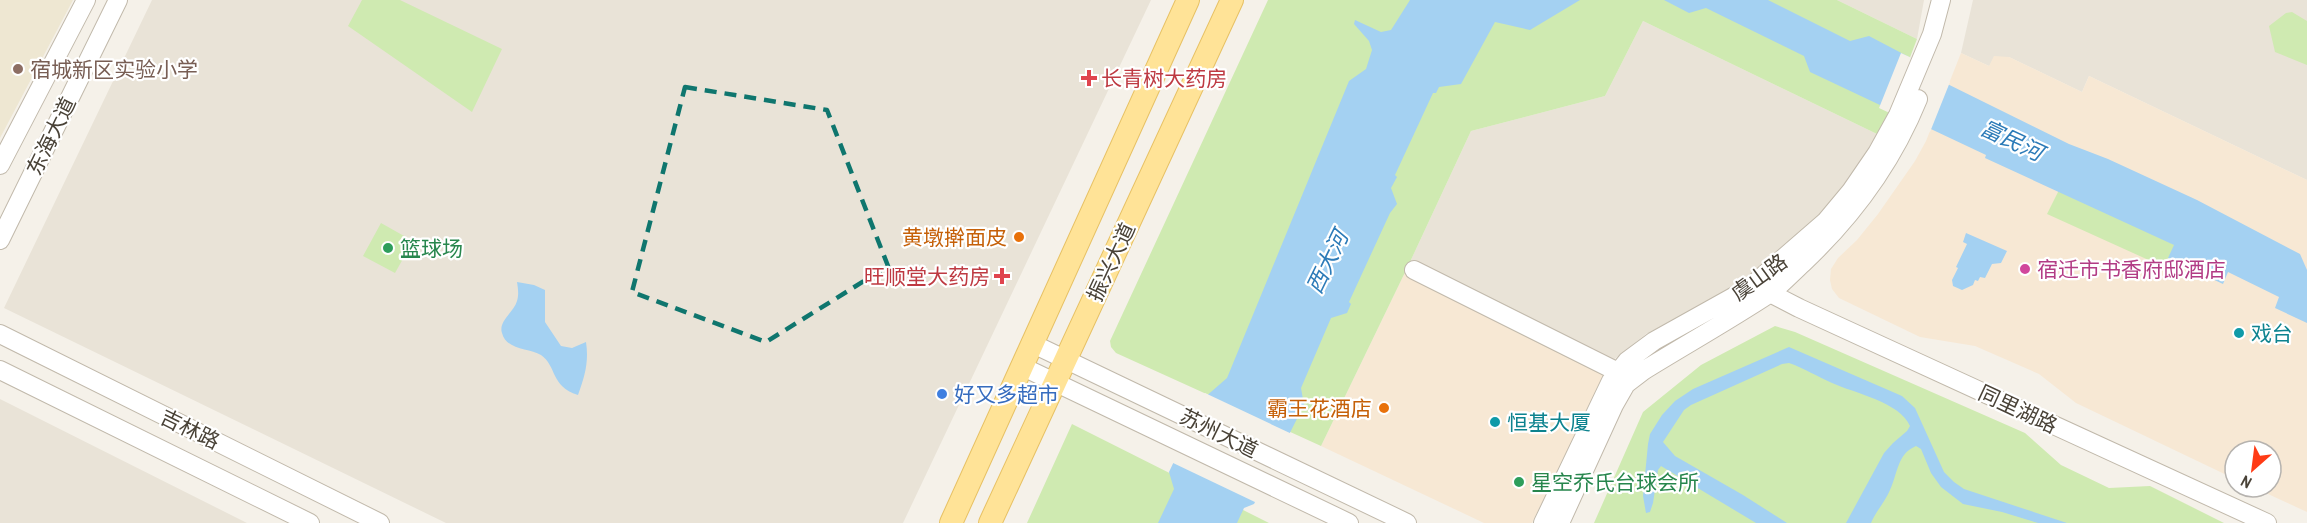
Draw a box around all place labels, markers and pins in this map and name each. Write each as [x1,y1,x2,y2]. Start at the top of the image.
place label: 宿城新区实验小学 [30,55,198,84]
marker: 宿城新区实验小学 [11,62,25,76]
place label: 长青树大药房 [1101,64,1227,93]
marker: 长青树大药房 [1082,71,1096,85]
place label: 黄墩擀面皮 [902,223,1007,252]
marker: 黄墩擀面皮 [1012,230,1026,244]
place label: 篮球场 [400,234,463,263]
marker: 篮球场 [381,241,395,255]
place label: 宿迁市书香府邸酒店 [2037,255,2226,284]
place label: 旺顺堂大药房 [864,262,990,291]
marker: 宿迁市书香府邸酒店 [2018,262,2032,276]
marker: 旺顺堂大药房 [995,269,1009,283]
place label: 戏台 [2251,319,2293,348]
marker: 戏台 [2232,326,2246,340]
place label: 好又多超市 [954,380,1059,409]
marker: 好又多超市 [935,387,949,401]
place label: 霸王花酒店 [1267,394,1372,423]
marker: 霸王花酒店 [1377,401,1391,415]
place label: 恒基大厦 [1507,408,1591,437]
marker: 恒基大厦 [1488,415,1502,429]
place label: 星空乔氏台球会所 [1531,468,1699,497]
marker: 星空乔氏台球会所 [1512,475,1526,489]

